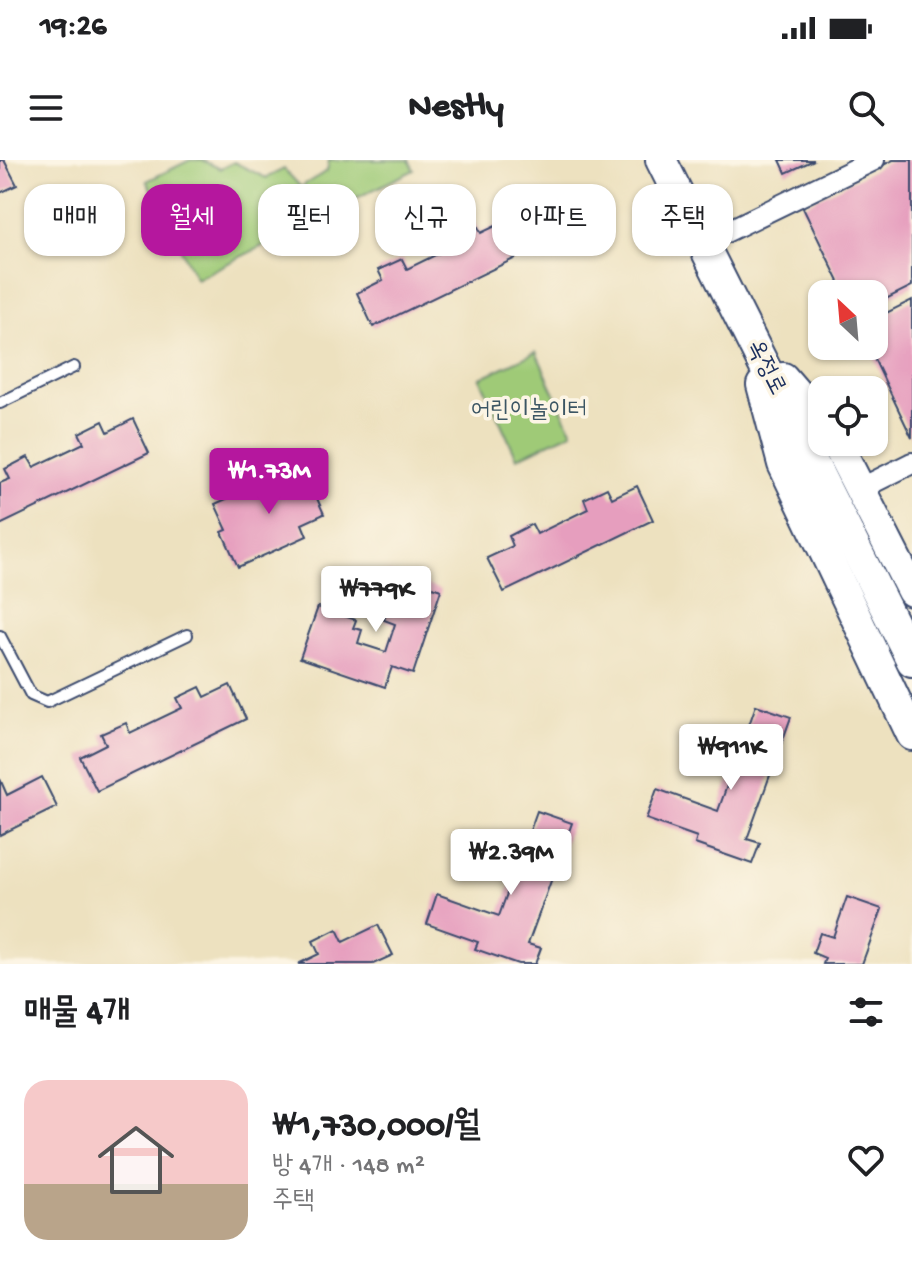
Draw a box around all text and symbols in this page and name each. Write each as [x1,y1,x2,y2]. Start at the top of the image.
text: 19:26 [40,11,106,46]
icon: menu [24,86,68,130]
icon: search [844,86,888,130]
text: Nestly [408,87,504,130]
chip: 매매 [24,184,125,256]
chip: 월세 [141,184,242,256]
chip: 필터 [258,184,359,256]
chip: 신규 [375,184,476,256]
chip: 아파트 [492,184,616,256]
chip: 주택 [632,184,733,256]
north arrow [808,280,888,360]
map controls [808,280,888,456]
street label: 옥정로 [739,336,791,400]
button: locate [808,376,888,456]
park label: 어린이놀이터 [471,397,587,426]
pin: ₩1.73M [204,448,334,516]
text: ₩1.73M [227,458,311,489]
pin: ₩779K [320,566,432,634]
text: ₩779K [339,576,413,607]
pin: ₩911K [675,724,787,792]
text: ₩911K [697,734,765,765]
pin: ₩2.39M [446,829,576,897]
text: ₩2.39M [469,839,553,870]
icon: filters [844,990,888,1034]
text: 매물 4개 [24,995,130,1035]
text: ₩1,730,000/월 [272,1108,480,1148]
icon: home [88,1112,184,1208]
icon: heart [844,1138,888,1182]
text: 방 4개 · 148 m² [272,1152,425,1183]
text: 주택 [272,1187,314,1218]

